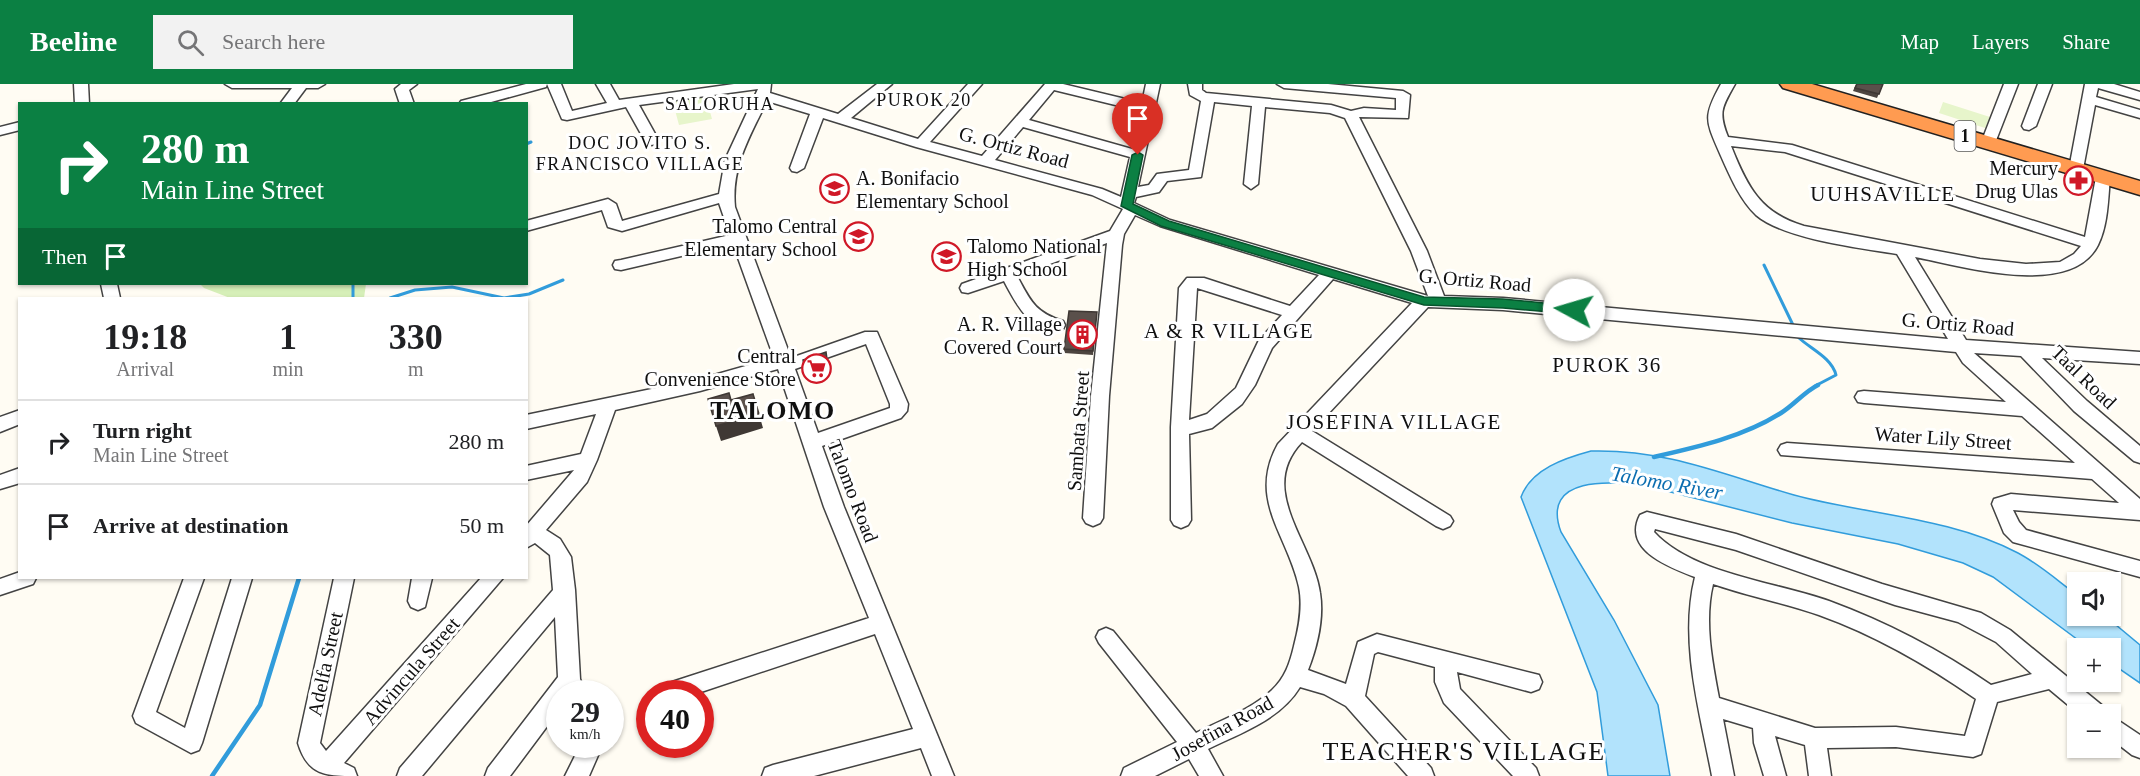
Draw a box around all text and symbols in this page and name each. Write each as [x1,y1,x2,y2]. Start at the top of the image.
search box [153,15,573,69]
text: Beeline [30,26,117,57]
icon: search [174,26,207,59]
text: Search here [222,29,325,54]
text: Map [1901,30,1939,54]
text: Layers [1972,30,2029,54]
text: Share [2062,30,2110,54]
district label: PUROK 20 [876,90,972,110]
pin [1112,93,1163,155]
district label: SALORUHA [665,94,775,114]
icon: arrive [1121,102,1154,135]
road number: 1 [1954,121,1976,151]
street label: G. Ortiz Road [957,122,1071,172]
icon: right [42,126,120,204]
text: 280 m [141,126,250,172]
district label: DOC JOVITO S. FRANCISCO VILLAGE [536,133,744,174]
place label: Mercury Drug Ulas [1975,157,2058,203]
pharmacy icon: Mercury Drug Ulas [2063,164,2095,196]
place label: A. Bonifacio Elementary School [856,167,1009,213]
school or university icon: A. Bonifacio Elementary School [819,173,851,205]
text: Main Line Street [141,175,324,205]
district label: UUHSAVILLE [1810,182,1956,206]
place label: Talomo Central Elementary School [684,215,837,261]
school or university icon: Talomo Central Elementary School [842,221,874,253]
place label: Talomo National High School [967,235,1102,281]
icon: arrive [99,240,132,273]
school or university icon: Talomo National High School [930,241,962,273]
text: Then [42,244,87,269]
street label: G. Ortiz Road [1418,264,1532,296]
position arrow [1542,278,1606,342]
street label: G. Ortiz Road [1901,308,2015,340]
place label: A. R. Village Covered Court [944,313,1062,358]
text: 19:18 [103,317,187,357]
text: 1 [279,317,297,357]
text: 330 [389,317,443,357]
building icon: A. R. Village Covered Court [1067,319,1099,351]
district label: A & R VILLAGE [1144,319,1314,343]
street label: Taal Road [2047,341,2121,413]
place label: Central Convenience Store [644,345,796,390]
supermarket icon: Central Convenience Store [801,352,833,384]
district label: PUROK 36 [1552,353,1662,377]
text: Arrival [116,358,174,380]
text: min [272,358,304,380]
text: m [408,358,424,380]
street label: Sambata Street [1063,370,1093,492]
district label: TALOMO [710,396,836,425]
district label: JOSEFINA VILLAGE [1286,410,1502,434]
text: Turn right [93,418,192,443]
street label: Water Lily Street [1874,422,2013,455]
icon: right [42,426,75,459]
text: 280 m [448,429,504,454]
street label: Talomo Road [823,437,883,545]
text: Main Line Street [93,444,229,466]
water label: Talomo River [1609,461,1726,505]
icon: arrive [42,510,75,543]
text: Arrive at destination [93,513,289,538]
text: 50 m [459,513,504,538]
map controls [2067,572,2121,758]
button: sound [2067,572,2121,626]
street label: Adelfa Street [303,609,347,718]
street label: Advincula Street [358,613,464,729]
button: + [2067,638,2121,692]
speed limit sign: 40 [636,680,714,758]
street label: Josefina Road [1167,691,1277,765]
text: 29 [570,695,600,728]
button: − [2067,704,2121,758]
text: km/h [570,726,600,742]
district label: TEACHER'S VILLAGE [1322,737,1606,766]

